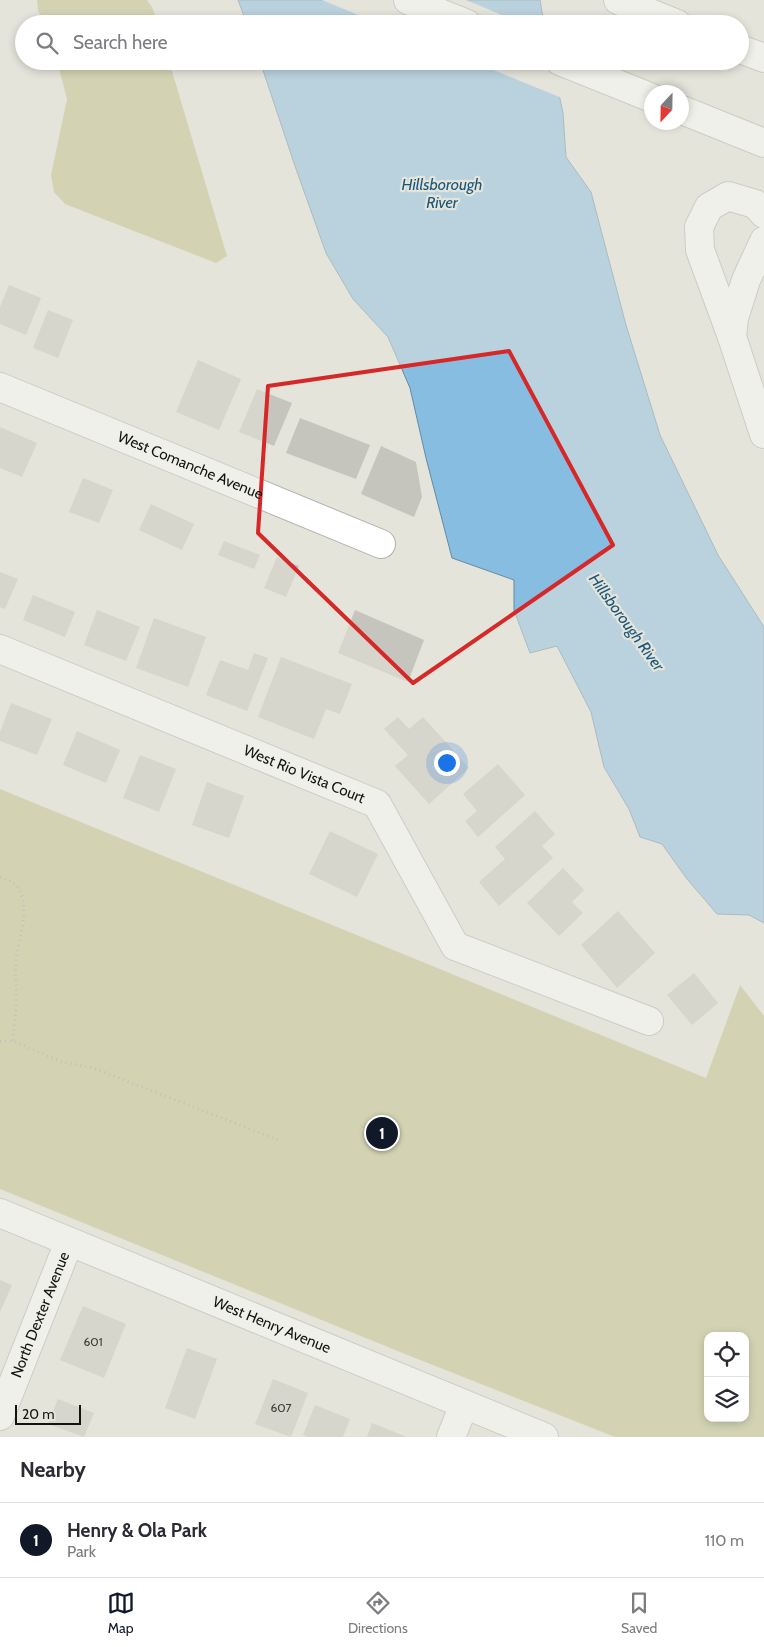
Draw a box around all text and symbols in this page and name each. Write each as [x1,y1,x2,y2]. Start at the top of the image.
search box [15,15,749,70]
icon: search [33,29,61,57]
text: Search here [73,31,167,54]
north arrow [644,85,689,130]
water label: Hillsborough River [402,175,482,212]
street label: West Comanche Avenue [115,428,266,504]
water label: Hillsborough River [585,570,669,676]
street label: West Rio Vista Court [241,741,368,807]
your location [434,750,460,776]
pin: 1 [366,1114,398,1152]
street label: North Dexter Avenue [7,1249,73,1380]
street label: West Henry Avenue [210,1293,334,1357]
map controls [704,1332,749,1422]
button: locate [704,1332,749,1377]
house number: 601 [83,1334,103,1349]
button: layers [704,1377,749,1422]
house number: 607 [270,1400,292,1415]
scale bar [15,1402,81,1425]
text: 20 m [22,1405,55,1423]
text: Nearby [20,1457,86,1482]
text: Henry & Ola Park [67,1519,207,1542]
text: 1 [33,1531,39,1550]
text: 110 m [705,1531,744,1550]
text: Park [67,1542,96,1561]
tab: Map [107,1589,135,1637]
tab: Directions [348,1589,408,1637]
tab: Saved [621,1589,657,1637]

